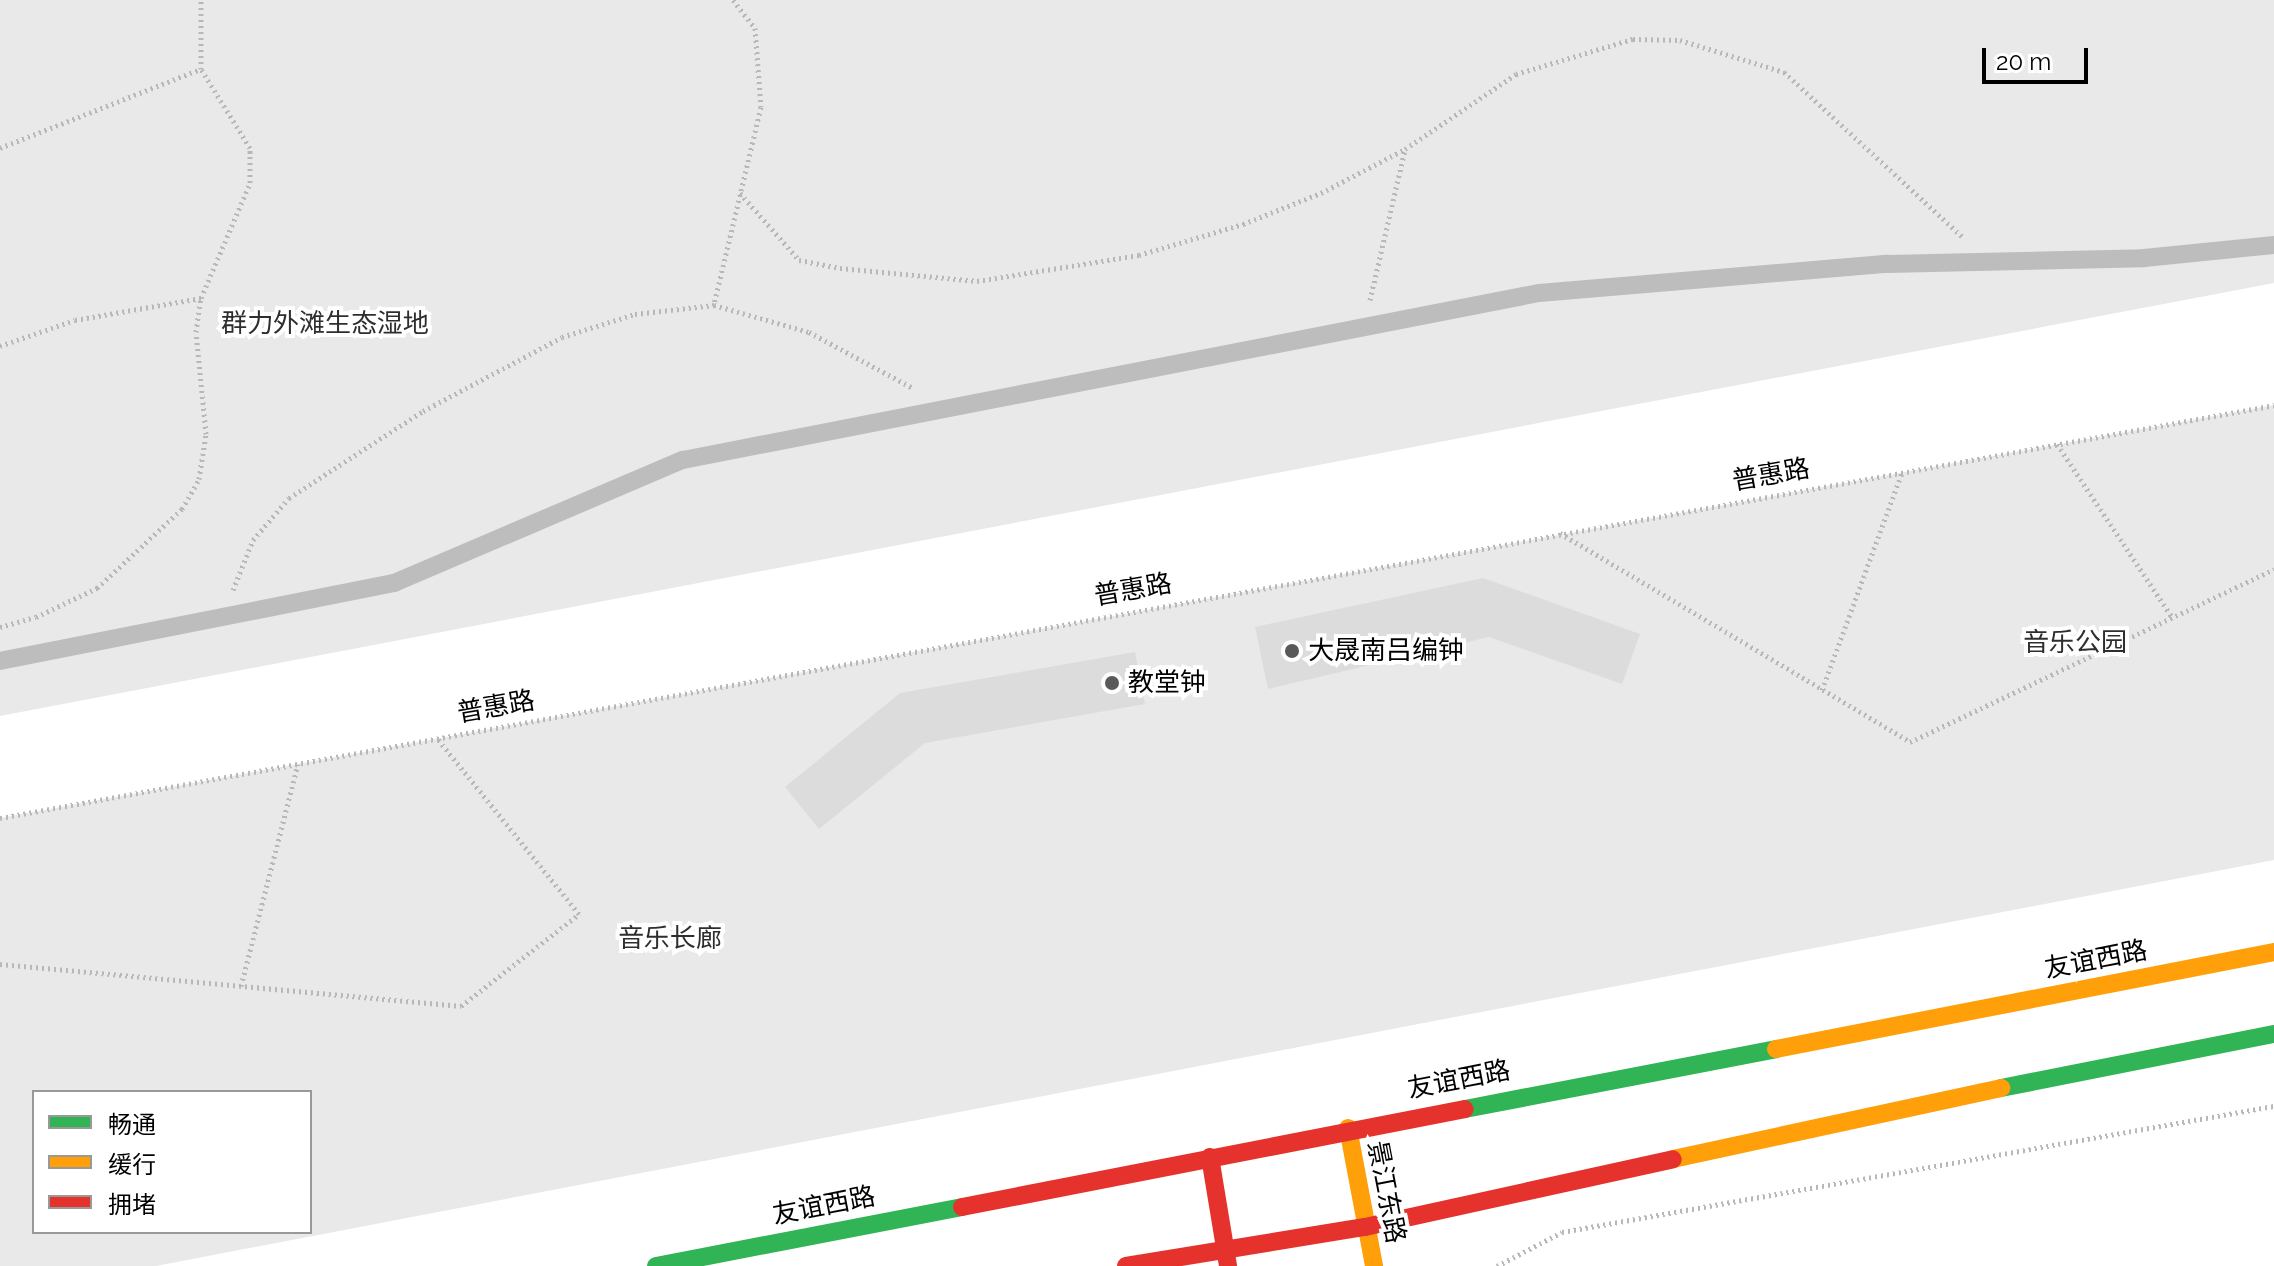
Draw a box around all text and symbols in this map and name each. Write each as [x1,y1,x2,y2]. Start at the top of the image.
scale bar [1986,32,2092,82]
text: 20 m [1996,47,2051,76]
park label: 群力外滩生态湿地 [221,308,429,340]
street label: 普惠路 [1730,453,1812,497]
street label: 普惠路 [1092,568,1174,612]
park label: 音乐公园 [2023,627,2127,659]
place label: 大晟南吕编钟 [1308,635,1464,667]
marker: 大晟南吕编钟 [1283,642,1301,660]
place label: 教堂钟 [1128,667,1206,699]
marker: 教堂钟 [1103,674,1121,692]
street label: 普惠路 [455,685,537,729]
park label: 音乐长廊 [618,923,722,955]
street label: 友谊西路 [2042,935,2150,985]
street label: 友谊西路 [1405,1055,1513,1105]
legend [32,1090,312,1234]
text: 畅通 [108,1110,156,1139]
street label: 景江东路 [1361,1138,1411,1246]
text: 缓行 [108,1150,156,1179]
street label: 友谊西路 [770,1181,878,1231]
text: 拥堵 [108,1190,156,1219]

